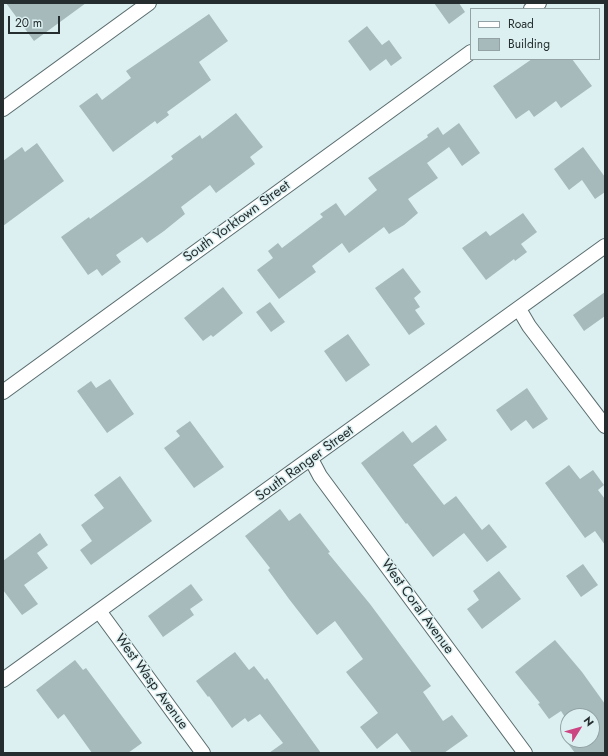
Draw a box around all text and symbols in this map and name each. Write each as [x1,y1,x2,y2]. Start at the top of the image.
scale bar [10,8,62,34]
legend [470,8,600,60]
text: 20 m [15,14,42,32]
text: Road [508,15,534,33]
text: Building [508,35,550,53]
street label: South Yorktown Street [180,178,294,266]
street label: South Ranger Street [253,423,357,505]
street label: West Coral Avenue [377,556,457,658]
street label: West Wasp Avenue [111,631,191,733]
north arrow [560,708,600,748]
text: N [580,713,598,730]

